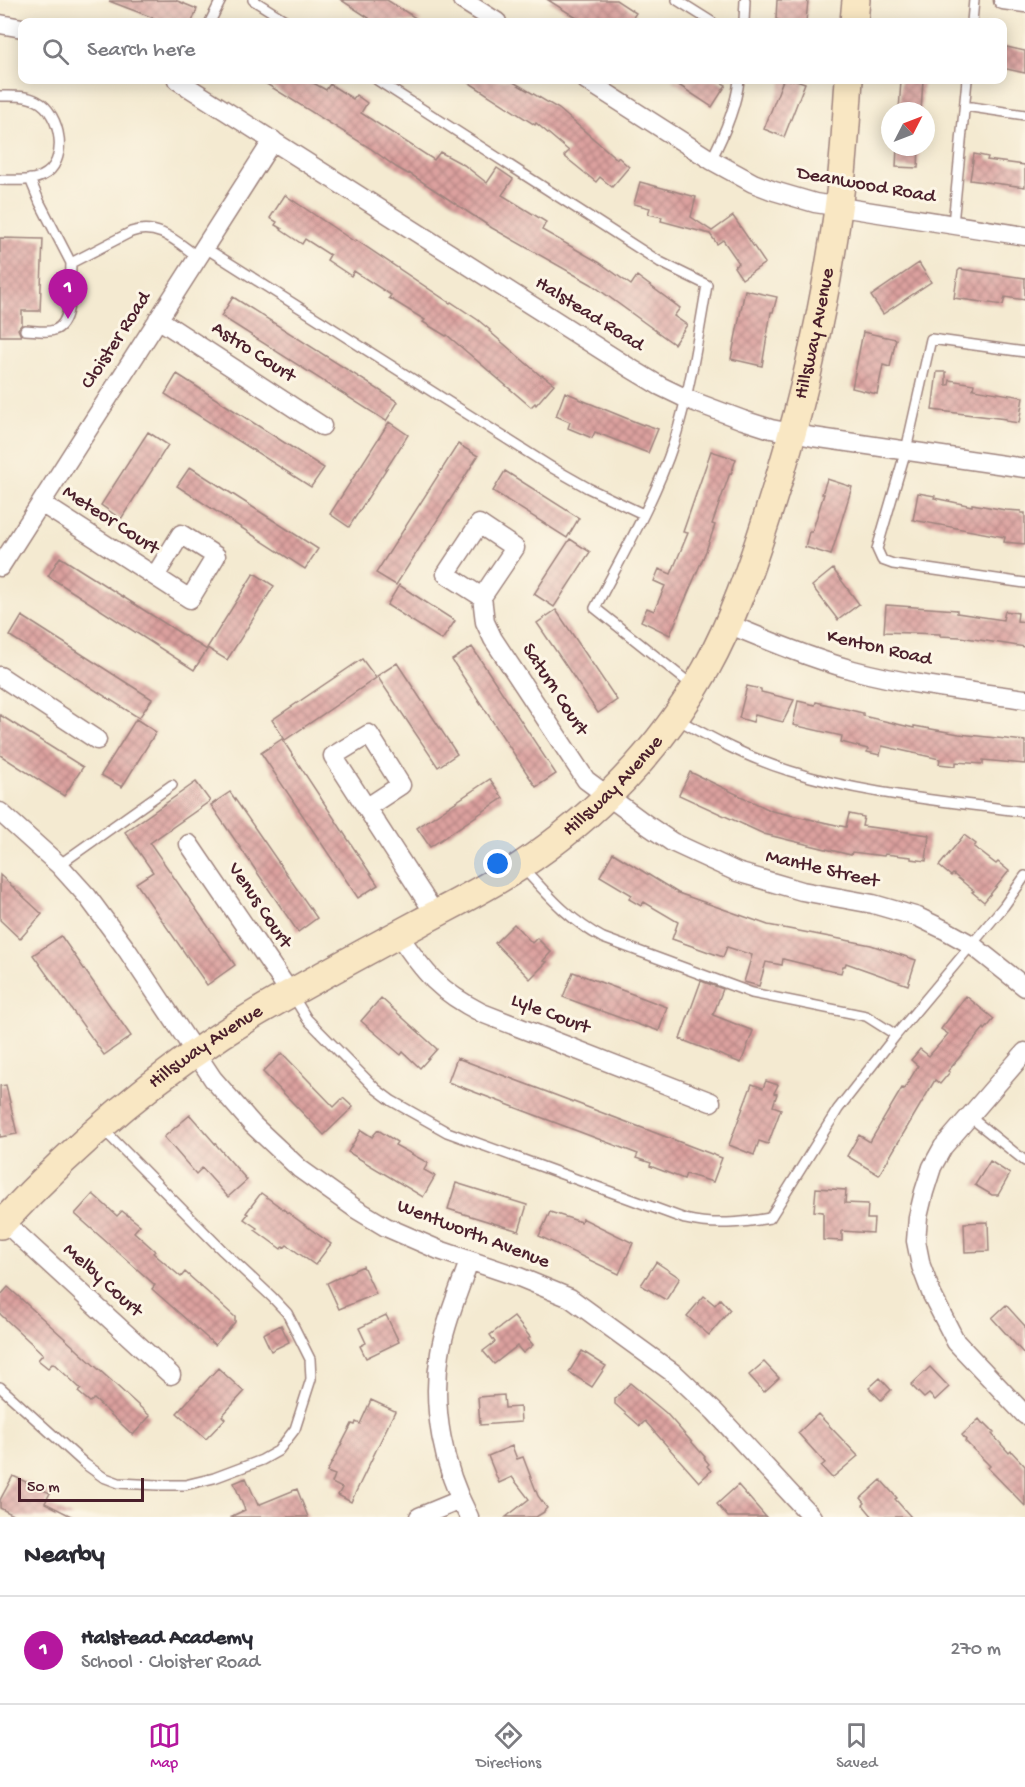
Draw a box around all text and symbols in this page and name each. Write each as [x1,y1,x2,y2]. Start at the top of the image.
search box [18,18,1007,84]
icon: search [39,35,72,68]
text: Search here [87,38,195,64]
north arrow [881,102,935,156]
street label: Deanwood Road [793,162,939,210]
street label: Hillsway Avenue [790,266,840,402]
pin: 1 [48,270,88,319]
street label: Halstead Road [530,272,650,359]
street label: Cloister Road [77,286,158,394]
street label: Astro Court [207,317,301,390]
street label: Meteor Court [57,481,164,562]
street label: Kenton Road [824,626,936,673]
street label: Saturn Court [516,640,593,742]
street label: Hillsway Avenue [559,731,669,842]
street label: Mantle Street [763,846,883,895]
your location [483,849,512,878]
street label: Venus Court [221,858,297,955]
street label: Lyle Court [507,989,594,1041]
street label: Hillsway Avenue [144,1000,268,1094]
street label: Wentworth Avenue [393,1195,553,1275]
street label: Melby Court [57,1239,148,1324]
scale bar [18,1475,144,1502]
text: 50 m [27,1479,60,1498]
text: Nearby [24,1541,105,1572]
text: Halstead Academy [81,1626,253,1652]
text: 1 [39,1639,48,1662]
text: 270 m [951,1639,1001,1662]
text: School · Cloister Road [81,1652,260,1675]
tab: Map [148,1719,181,1774]
tab: Directions [476,1719,541,1774]
tab: Saved [836,1719,877,1774]

